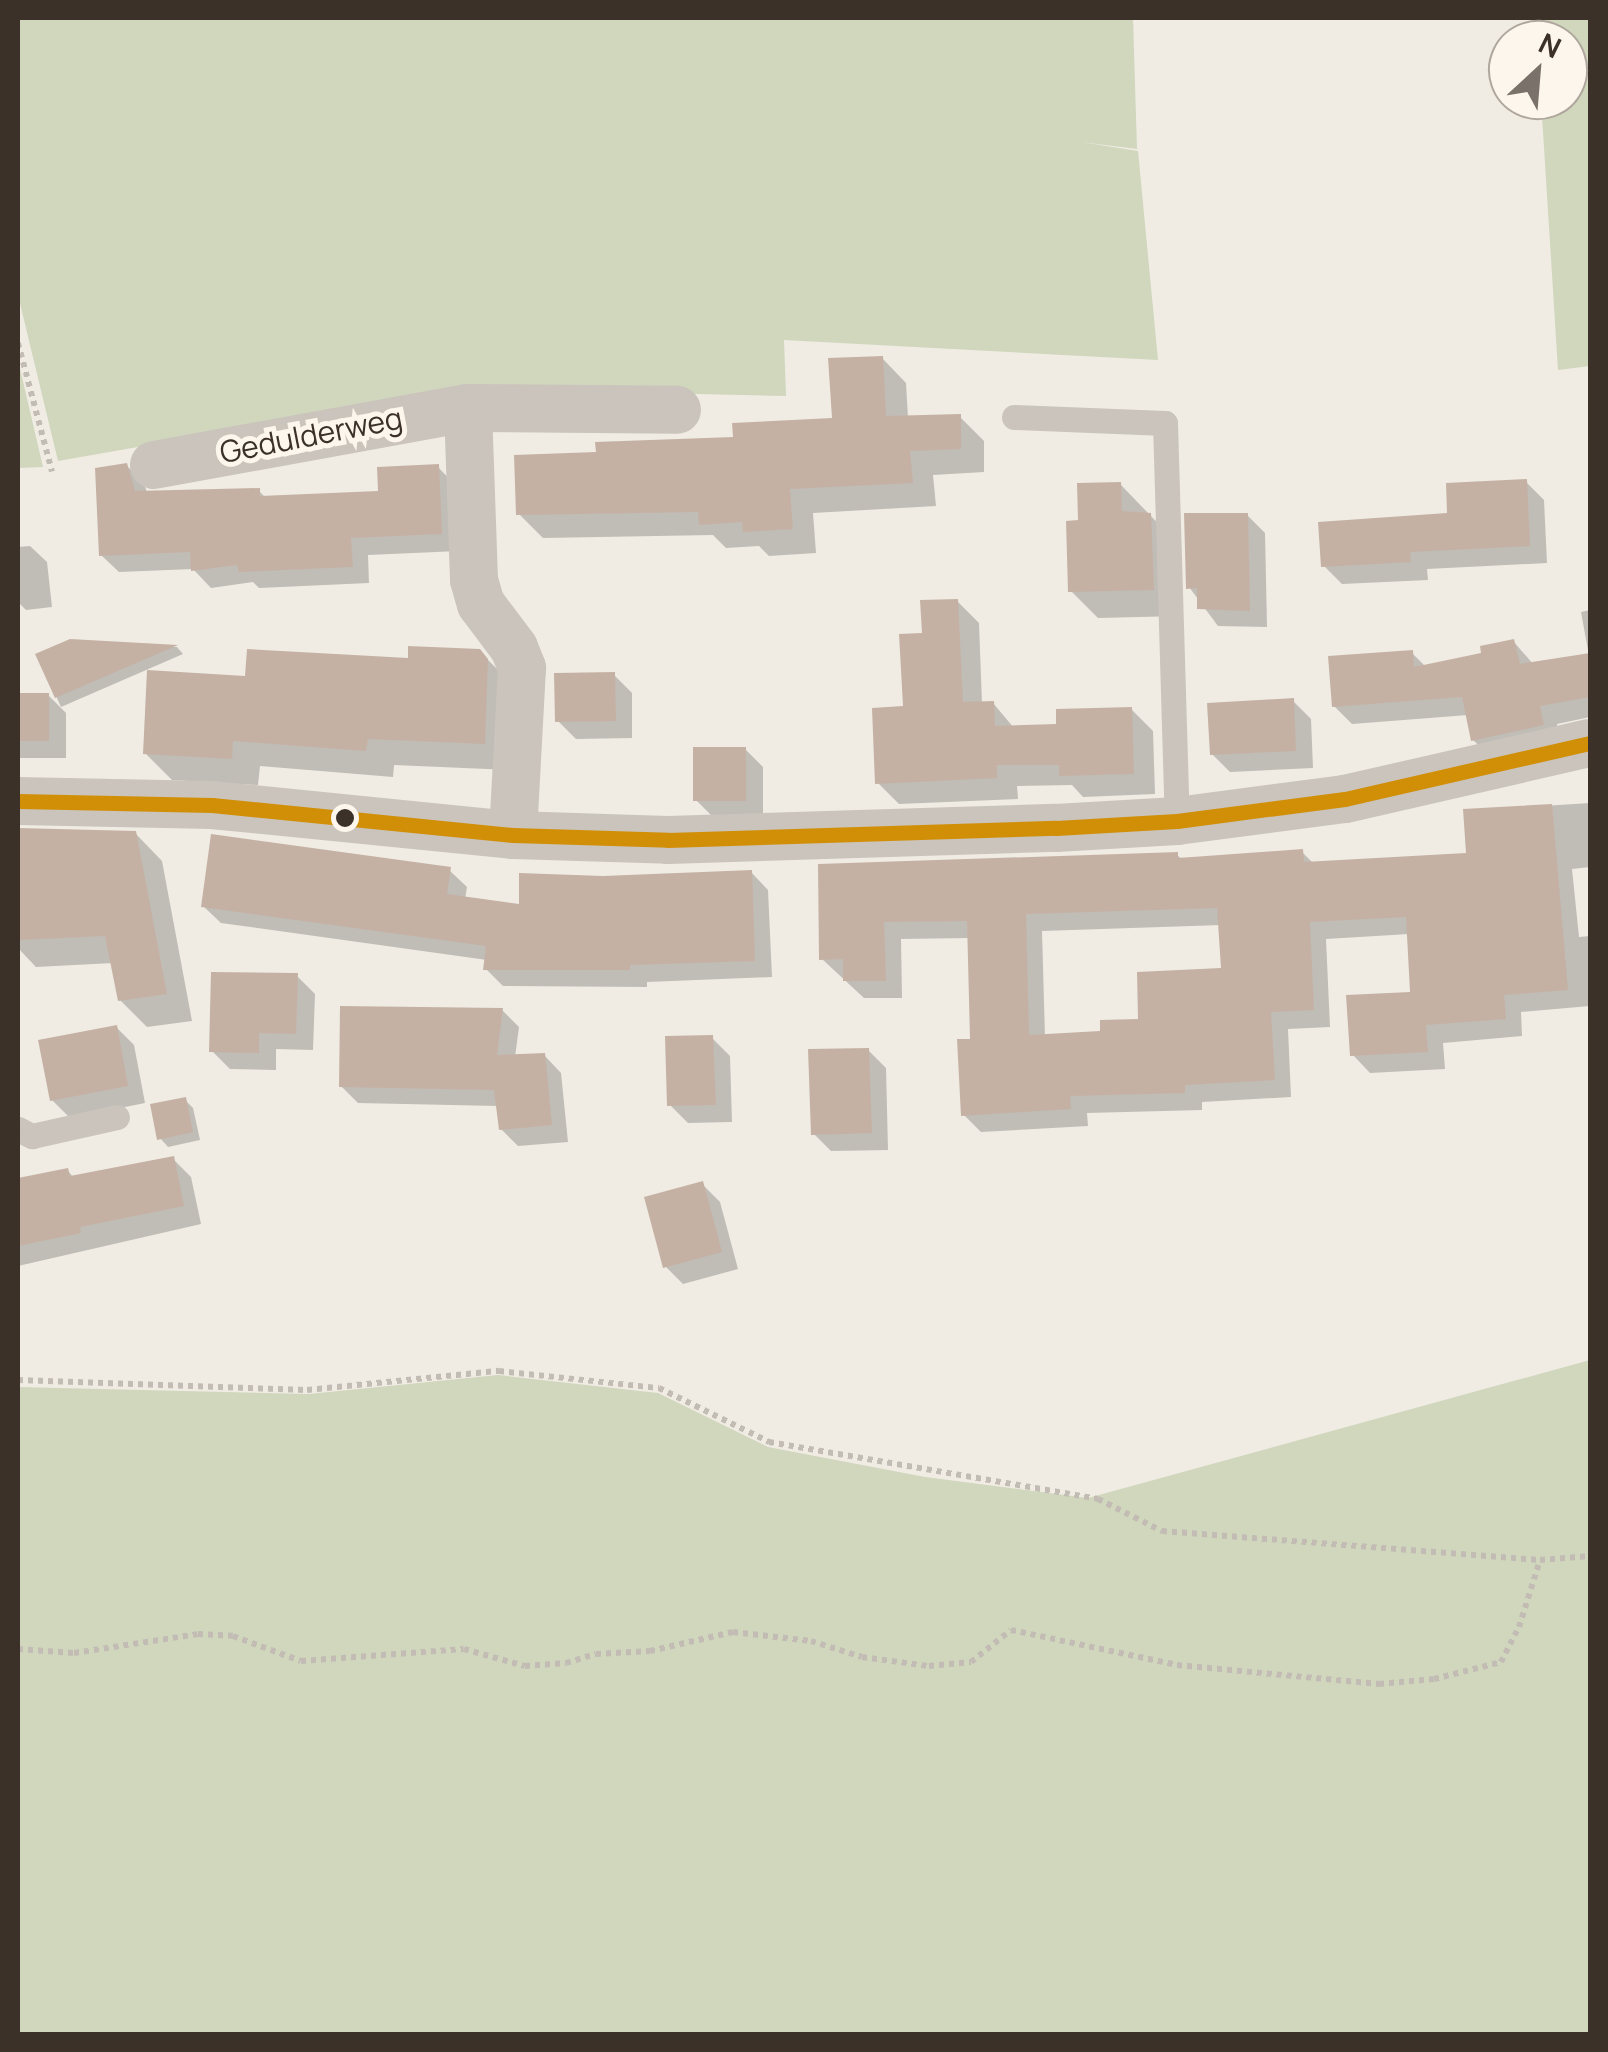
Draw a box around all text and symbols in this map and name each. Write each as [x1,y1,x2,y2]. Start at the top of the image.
north arrow [1488,20,1588,120]
text: N [1533,23,1568,66]
street label: Gedulderweg [217,400,405,470]
unlabelled marker [335,808,355,828]

